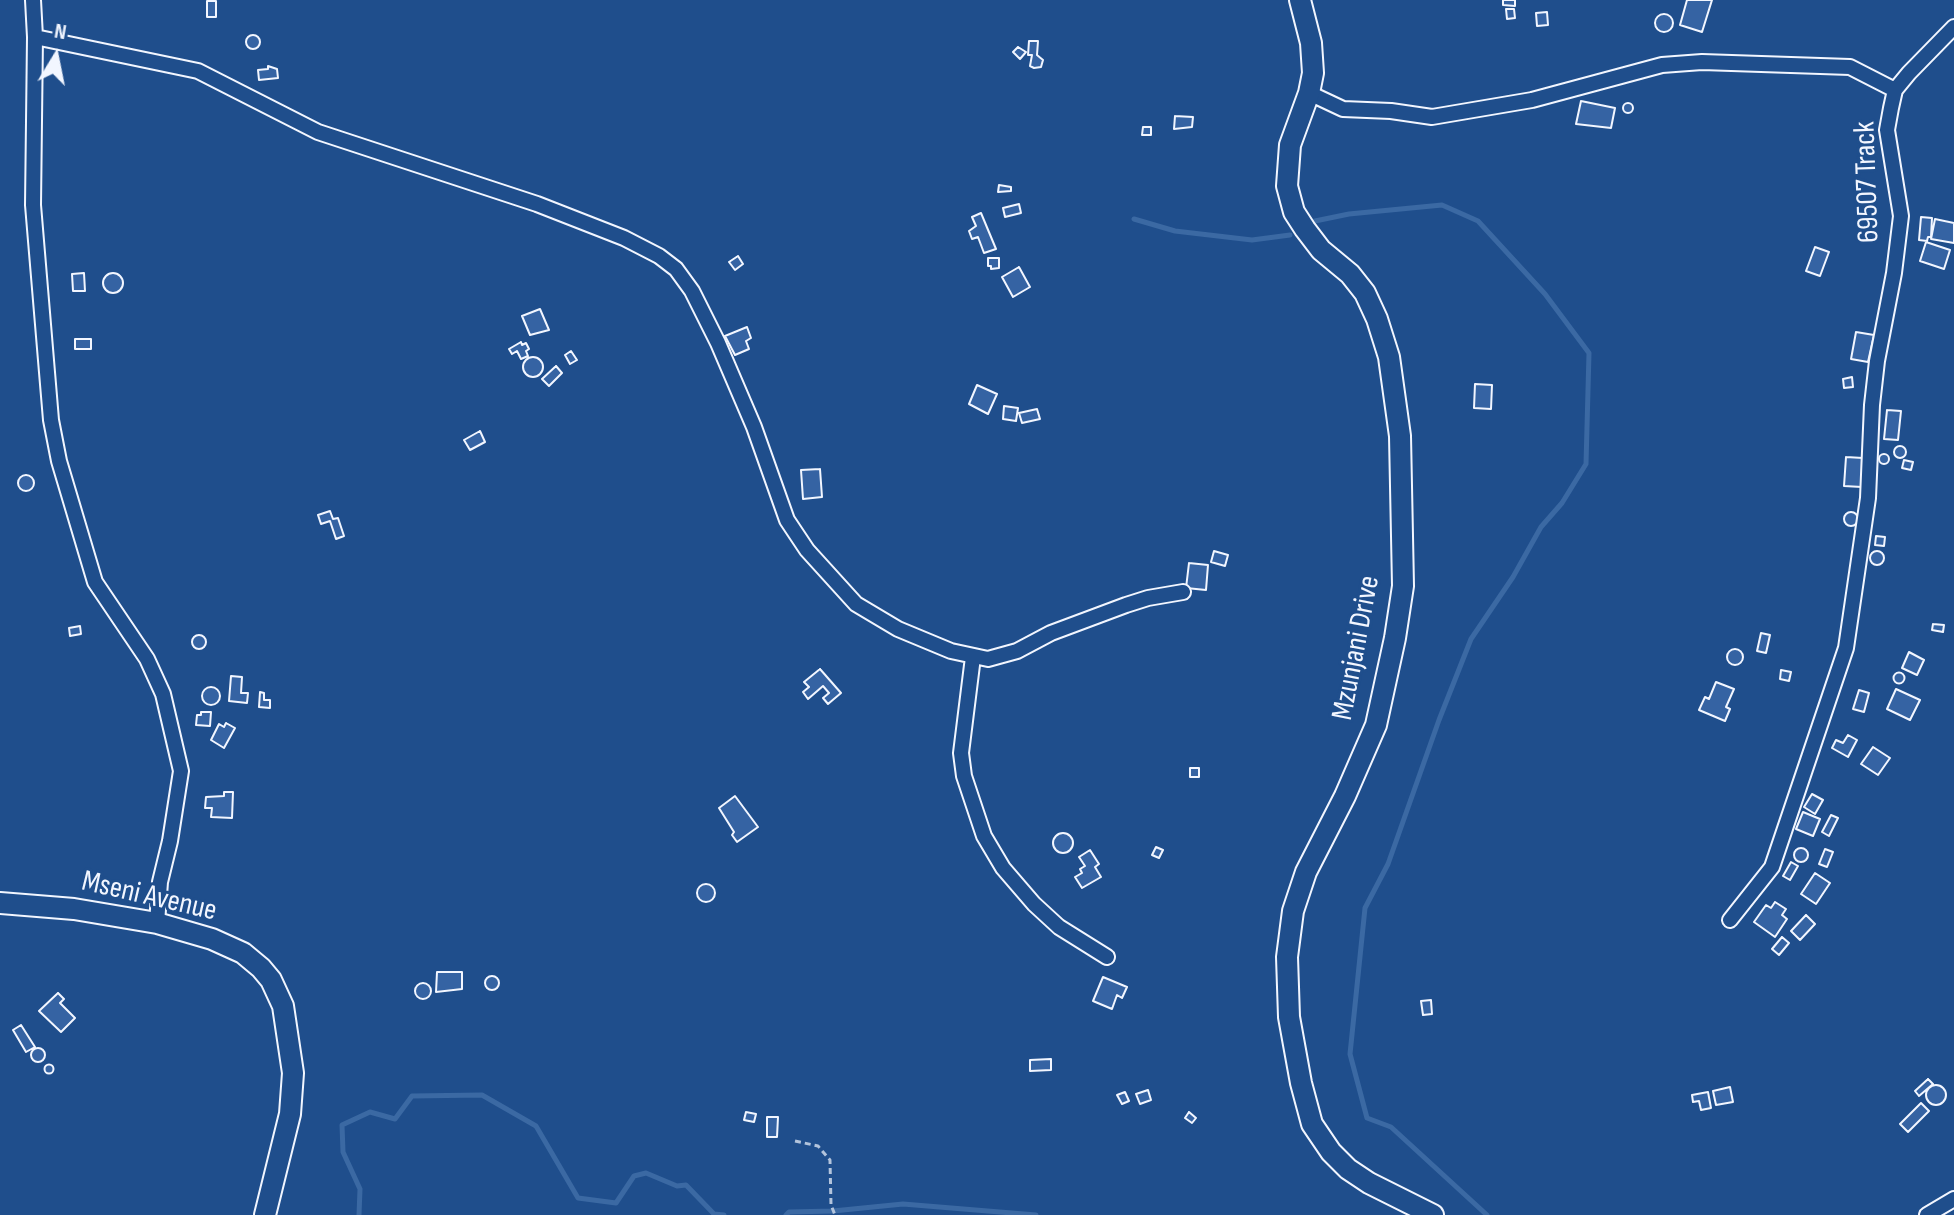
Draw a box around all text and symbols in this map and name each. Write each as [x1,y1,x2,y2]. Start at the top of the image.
north arrow [16,16,96,96]
text: N [52,18,68,46]
street label: 69507 Track [1848,121,1888,243]
street label: Mzunjani Drive [1325,573,1389,723]
street label: Mseni Avenue [78,864,220,930]

